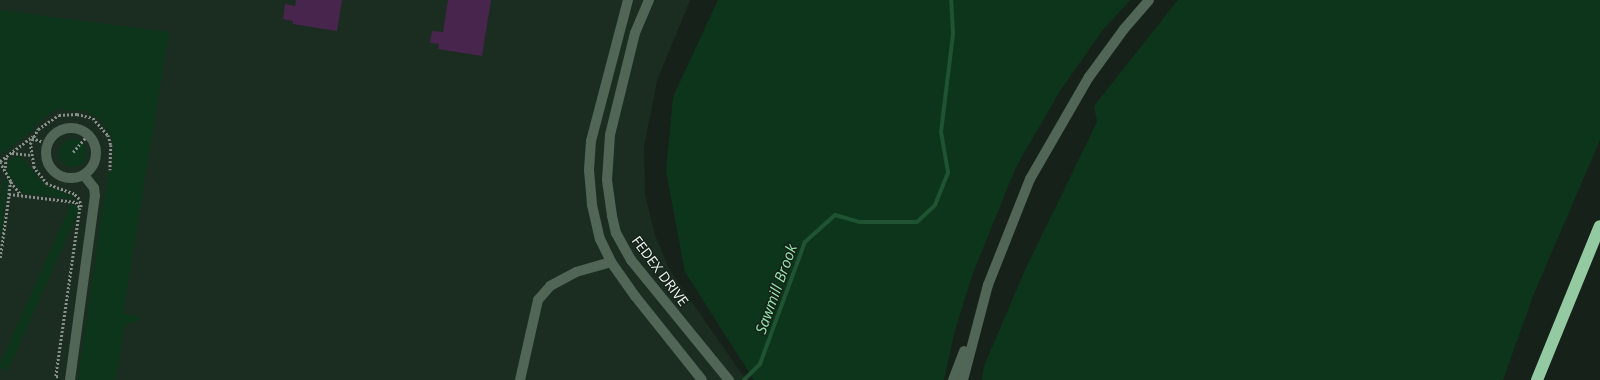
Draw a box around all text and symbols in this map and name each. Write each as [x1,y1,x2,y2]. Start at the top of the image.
street label: FEDEX DRIVE [628,233,692,309]
water label: Sawmill Brook [751,242,801,336]

